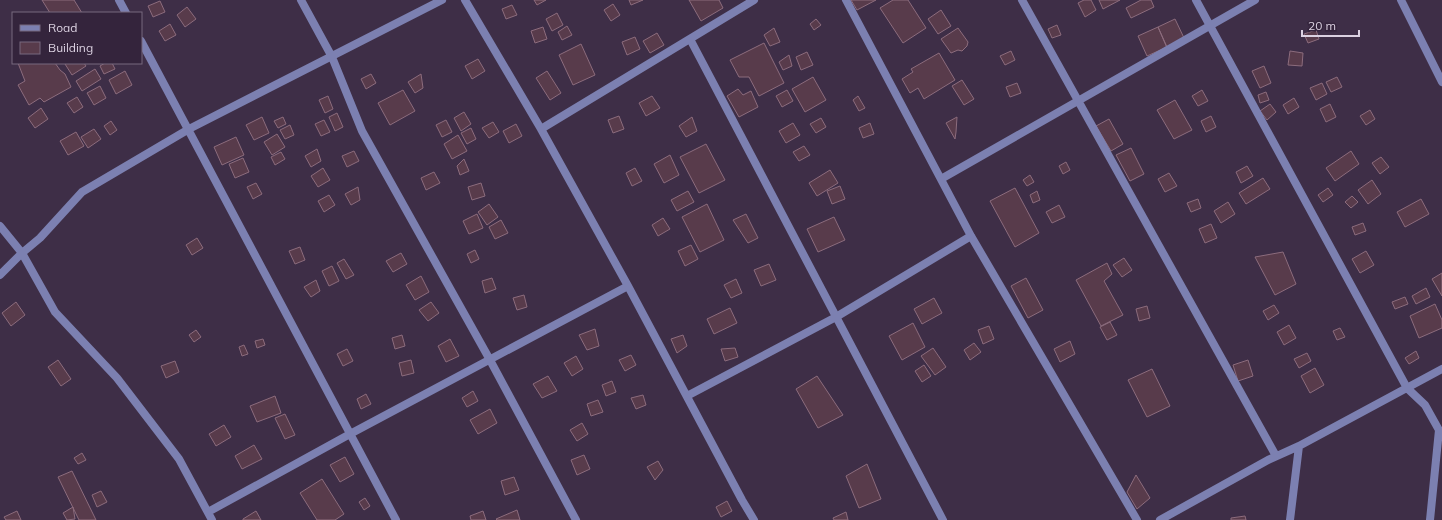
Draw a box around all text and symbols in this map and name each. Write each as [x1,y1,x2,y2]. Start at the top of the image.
legend [12,12,142,64]
scale bar [1302,12,1359,38]
text: 20 m [1308,18,1336,33]
text: Road [48,20,77,35]
text: Building [48,40,93,55]

